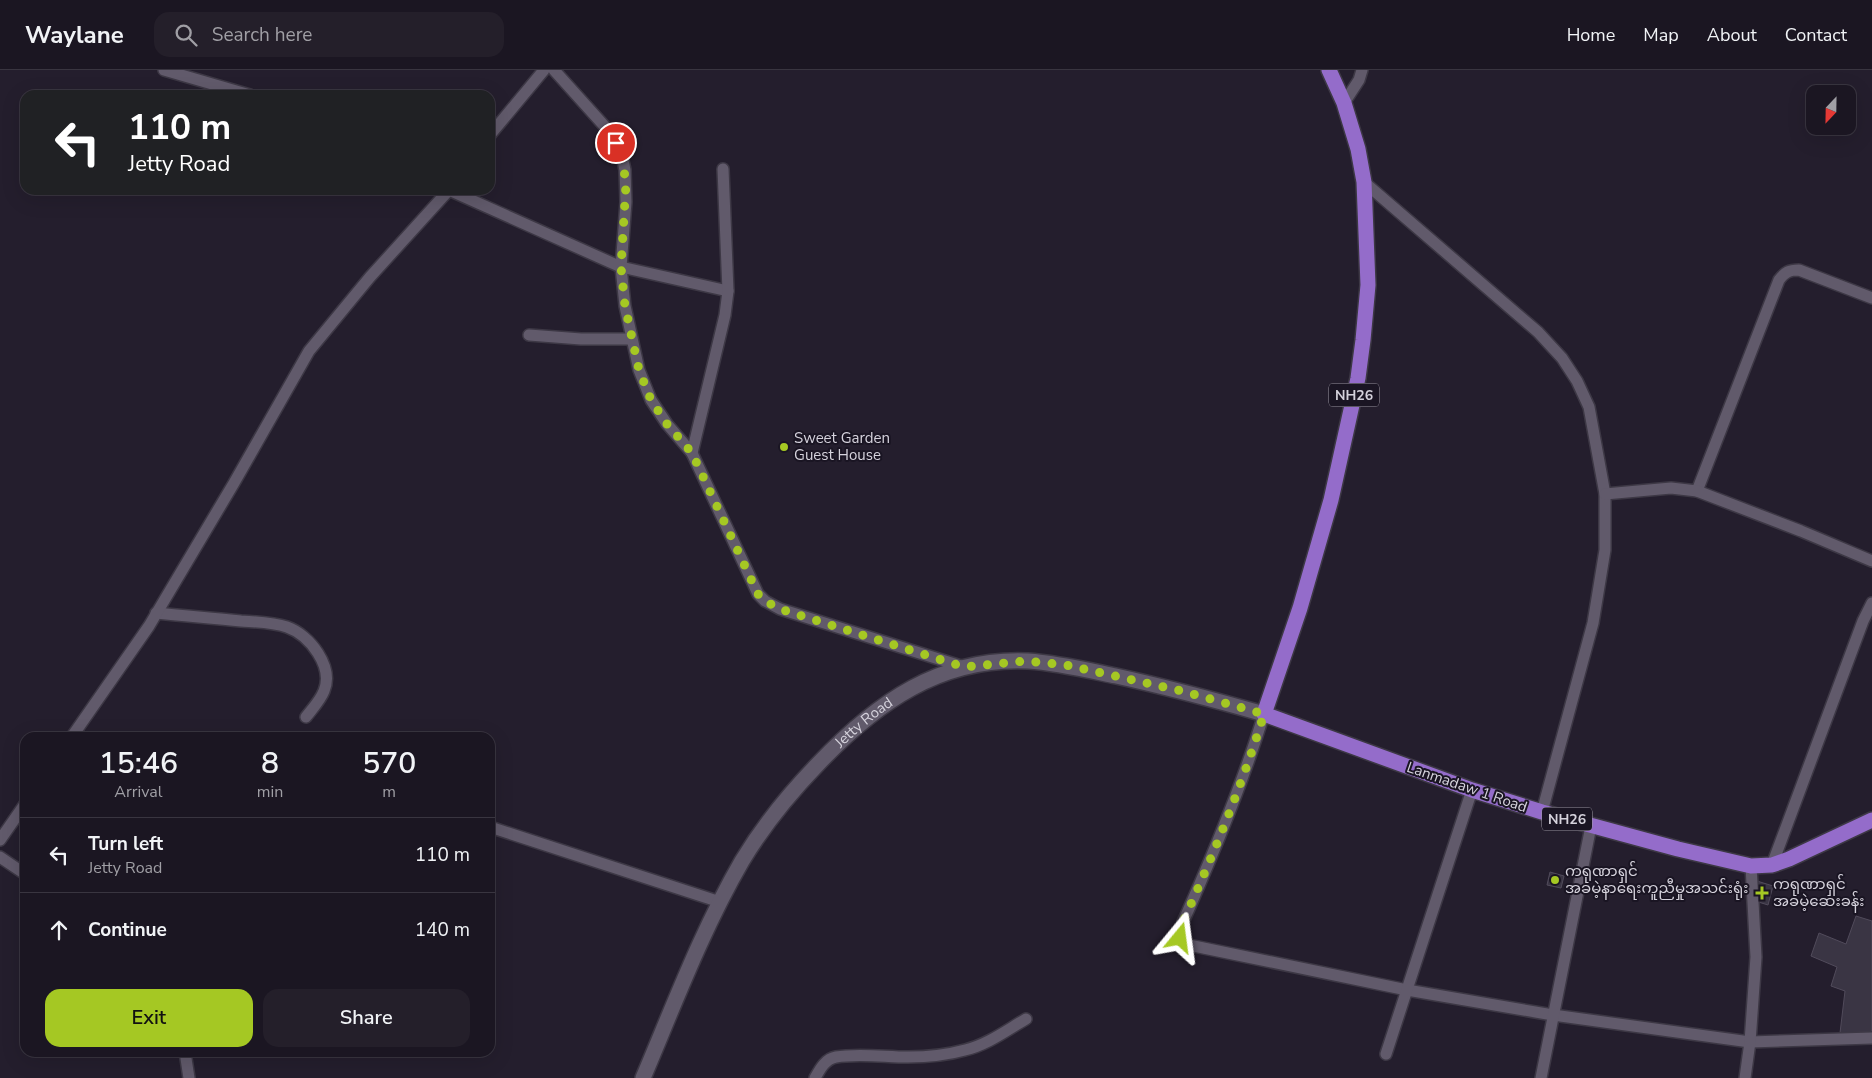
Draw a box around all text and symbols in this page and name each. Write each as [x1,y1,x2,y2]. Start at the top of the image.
search box [154,12,504,57]
text: Waylane [25,19,124,51]
icon: search [172,21,200,49]
text: Search here [212,22,312,48]
text: Home [1567,23,1615,47]
text: Map [1643,23,1679,47]
text: About [1707,23,1757,47]
text: Contact [1785,23,1847,47]
north arrow [1806,85,1856,135]
map controls [1806,85,1856,135]
text: 110 m [128,104,231,151]
icon: left [45,110,110,175]
pin [595,122,637,164]
icon: arrive [602,129,630,157]
text: Jetty Road [128,149,230,179]
road number: NH26 [1329,384,1379,406]
place label: Sweet Garden Guest House [794,428,890,465]
marker: Sweet Garden Guest House [778,441,790,453]
street label: Jetty Road [829,692,897,753]
text: 15:46 [99,743,178,784]
text: 8 [261,743,279,784]
text: 570 [362,743,416,784]
street label: Lanmadaw 1 Road [1404,757,1530,817]
text: Arrival [114,781,162,803]
text: min [257,781,283,803]
text: m [382,781,396,803]
road number: NH26 [1542,808,1592,831]
text: Turn left [88,831,163,857]
icon: left [45,841,73,869]
text: 110 m [415,842,470,868]
text: Jetty Road [88,857,162,879]
place label: ကရုဏာရှင် အခမဲ့နာရေးကူညီမှုအသင်းရုံး [1565,861,1748,900]
marker: ကရုဏာရှင် အခမဲ့နာရေးကူညီမှုအသင်းရုံး [1549,874,1561,886]
place label: ကရုဏာရှင် အခမဲ့ဆေးခန်း [1773,874,1865,913]
marker: ကရုဏာရှင် အခမဲ့ဆေးခန်း [1755,886,1769,900]
position arrow [1153,911,1205,963]
icon: ahead [45,916,73,944]
text: Continue [88,917,167,943]
text: 140 m [415,917,470,943]
button: Exit [45,989,253,1047]
button: Share [263,989,470,1047]

